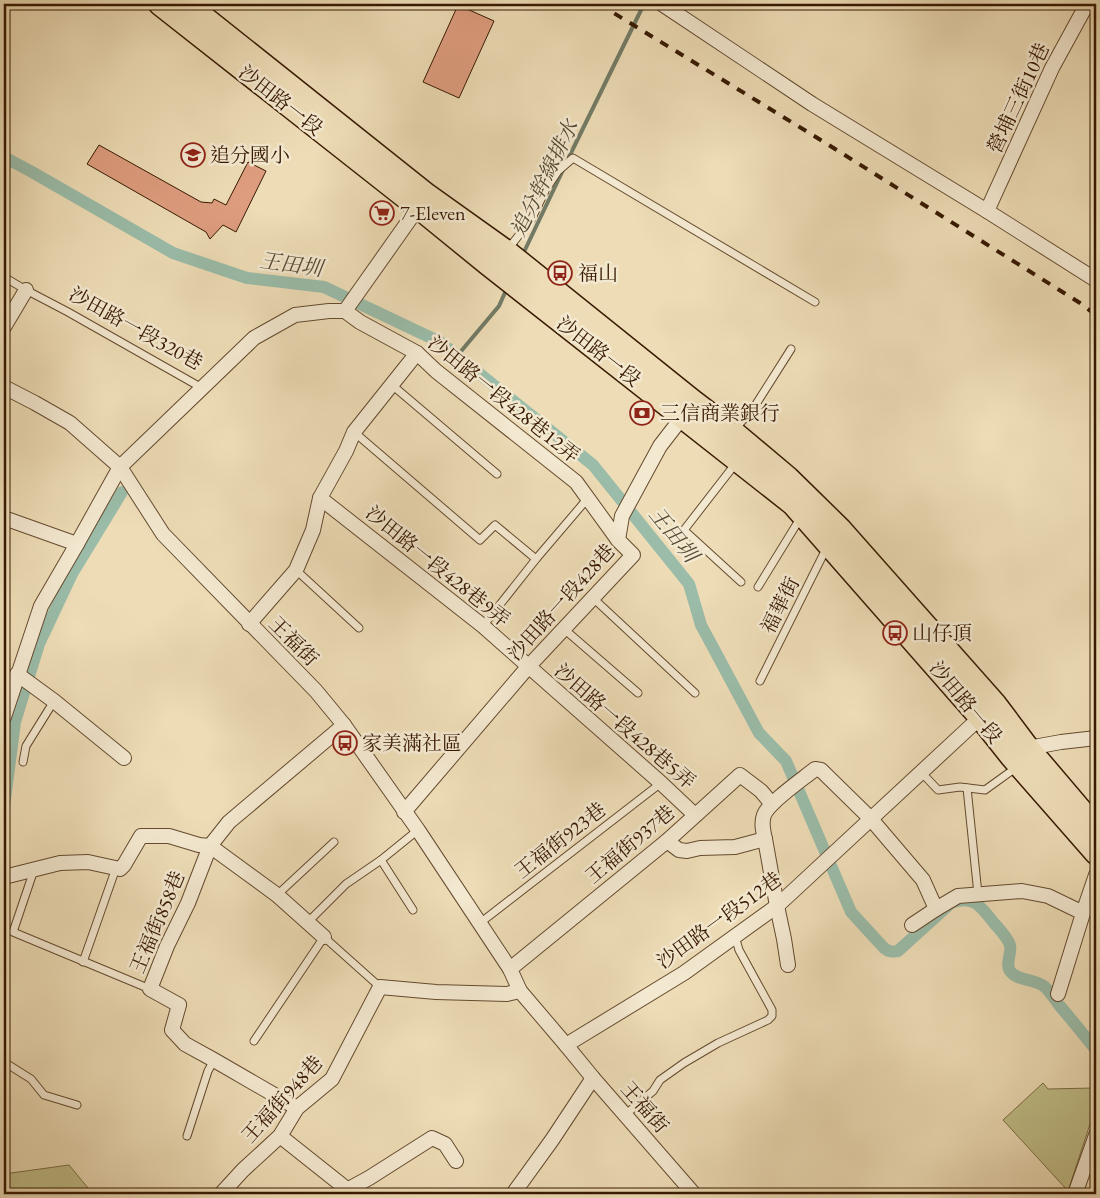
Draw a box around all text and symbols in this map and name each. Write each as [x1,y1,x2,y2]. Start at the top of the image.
street label: 營埔三街10巷 [981,38,1055,158]
street label: 沙田路一段 [234,59,328,141]
water label: 追分幹線排水 [504,114,585,241]
school or university icon: 追分國小 [180,142,206,168]
place label: 追分國小 [210,142,290,168]
supermarket icon: 7-Eleven [369,200,395,226]
place label: 7-Eleven [400,200,466,226]
water label: 王田圳 [258,246,327,282]
bus stop icon: 福山 [547,260,573,286]
place label: 福山 [578,260,618,286]
street label: 沙田路一段320巷 [65,281,207,375]
street label: 沙田路一段 [552,310,646,392]
street label: 沙田路一段428巷12弄 [423,330,585,468]
bank icon: 三信商業銀行 [629,400,655,426]
place label: 三信商業銀行 [660,400,780,426]
street label: 沙田路一段428巷9弄 [360,500,516,632]
water label: 王田圳 [644,501,706,569]
street label: 沙田路一段428巷 [502,538,620,666]
street label: 福華街 [755,572,805,638]
street label: 王福街 [264,611,324,671]
bus stop icon: 山仔頂 [882,620,908,646]
place label: 山仔頂 [912,620,972,646]
street label: 沙田路一段 [924,655,1008,749]
street label: 沙田路一段428巷5弄 [549,658,701,794]
bus stop icon: 家美滿社區 [332,730,358,756]
place label: 家美滿社區 [362,730,462,756]
street label: 王福街923巷 [509,796,611,884]
street label: 王福街937巷 [580,799,680,889]
street label: 沙田路一段512巷 [651,866,787,974]
street label: 王福街858巷 [124,867,190,977]
street label: 王福街948巷 [236,1050,328,1148]
street label: 王福街 [616,1076,674,1138]

